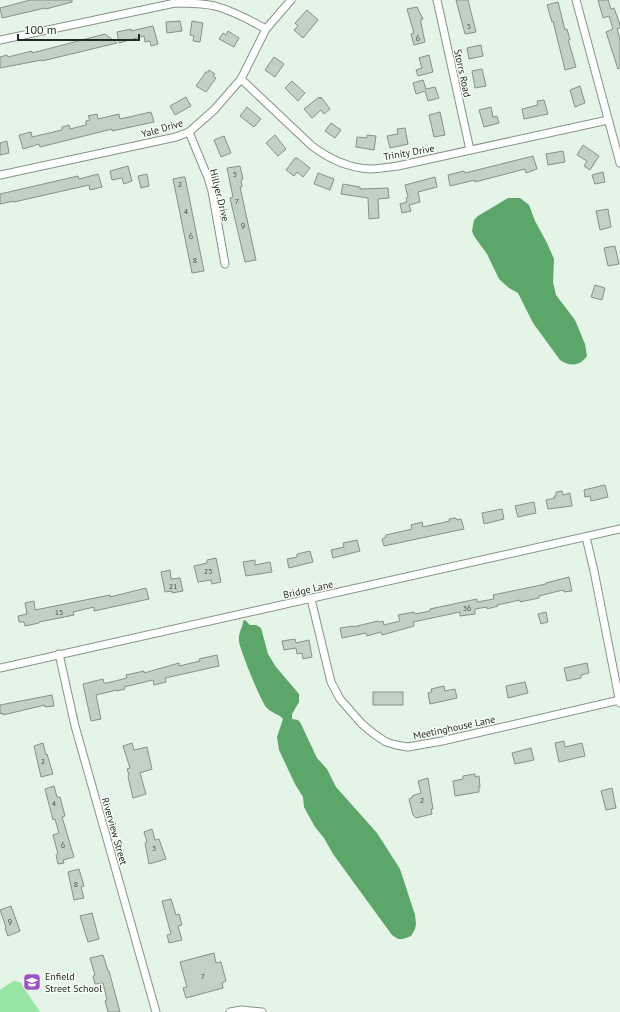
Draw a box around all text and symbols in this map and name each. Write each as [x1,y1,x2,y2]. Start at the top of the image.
scale bar [18,16,139,42]
house number: 5 [467,21,471,31]
text: 100 m [24,22,57,37]
house number: 6 [416,33,420,43]
street label: Storrs Road [451,48,474,98]
street label: Yale Drive [140,116,185,141]
street label: Trinity Drive [383,142,436,163]
street label: Hillyer Drive [207,168,232,223]
house number: 5 [233,169,237,179]
house number: 2 [178,179,182,189]
house number: 7 [235,196,239,206]
house number: 4 [184,206,189,216]
house number: 9 [241,220,245,230]
house number: 6 [189,231,193,241]
house number: 8 [193,255,197,265]
house number: 23 [204,566,212,576]
street label: Bridge Lane [282,577,334,602]
house number: 21 [169,581,177,591]
house number: 36 [463,603,471,613]
house number: 15 [55,607,63,617]
street label: Meetinghouse Lane [412,712,496,743]
house number: 2 [41,756,45,766]
house number: 2 [420,795,424,805]
street label: Riverview Street [99,796,131,867]
house number: 4 [52,798,57,808]
house number: 6 [61,840,65,850]
house number: 3 [152,843,156,853]
house number: 8 [74,879,78,889]
house number: 9 [8,916,12,926]
place label: Enfield Street School [45,970,102,995]
house number: 7 [201,971,205,981]
school or university icon: Enfield Street School [22,972,42,992]

